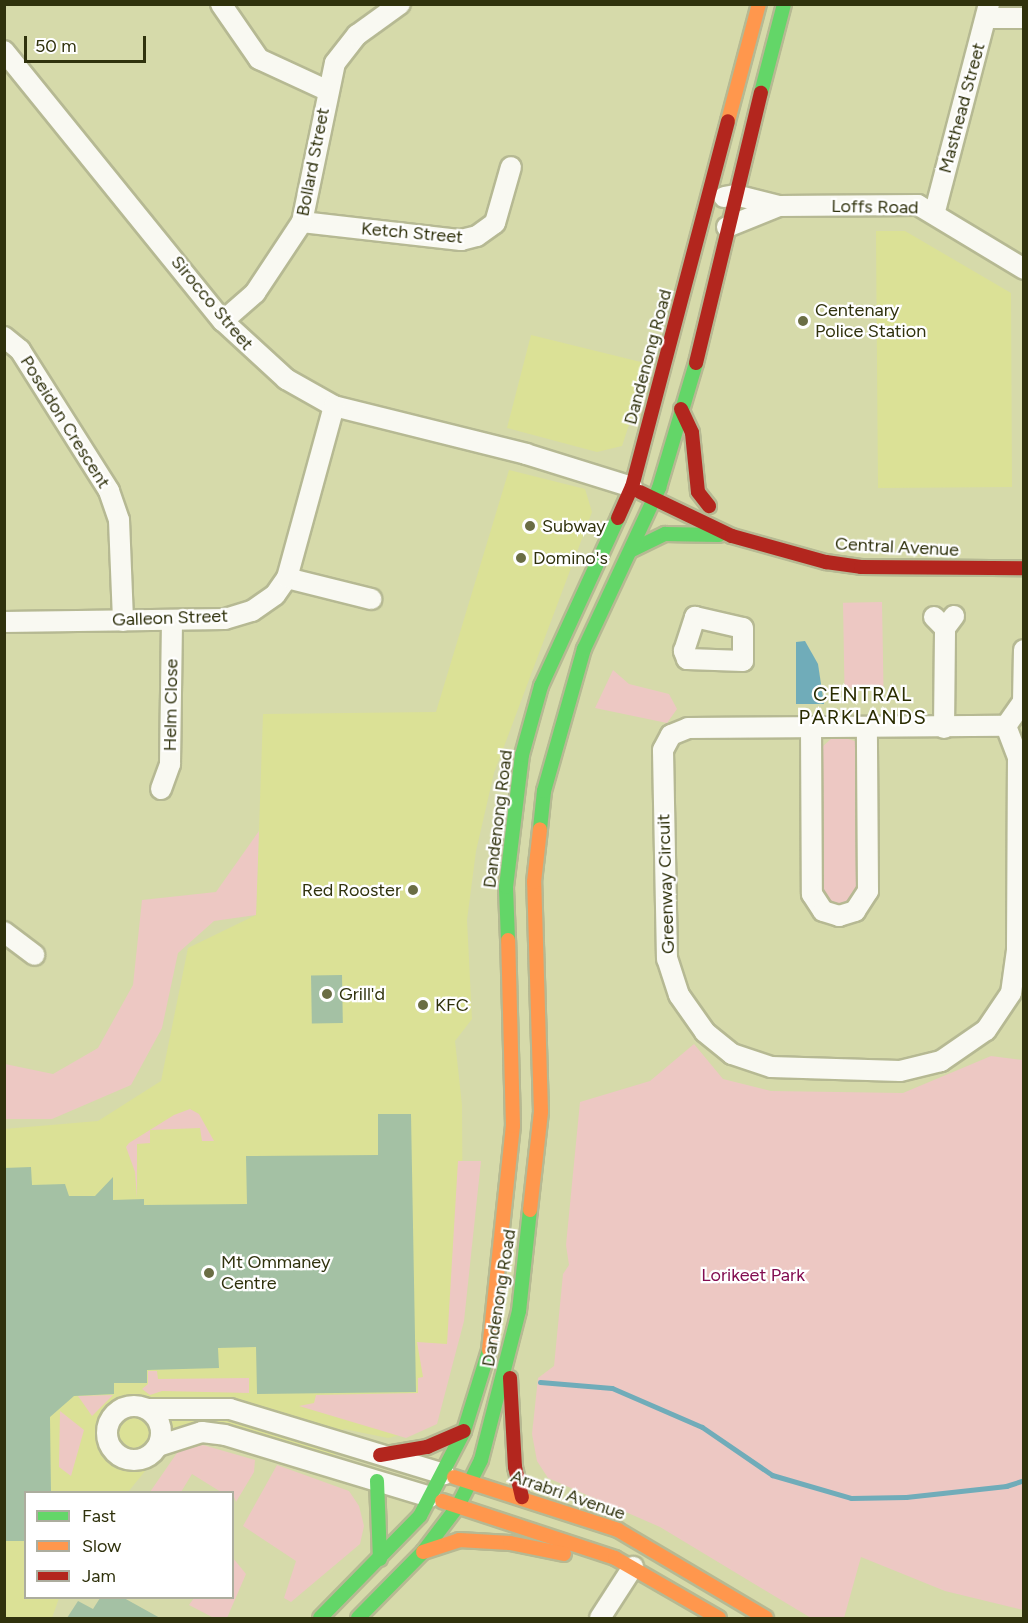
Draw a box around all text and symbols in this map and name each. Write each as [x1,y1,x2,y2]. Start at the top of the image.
scale bar [27,24,148,62]
text: 50 m [35,35,77,57]
street label: Masthead Street [934,40,990,176]
street label: Bollard Street [292,106,334,218]
street label: Loffs Road [831,195,919,219]
street label: Ketch Street [360,218,464,248]
street label: Sirocco Street [166,251,258,355]
street label: Dandenong Road [620,287,676,427]
place label: Centenary Police Station [815,300,926,342]
marker: Centenary Police Station [796,314,810,328]
street label: Poseidon Crescent [16,352,114,492]
place label: Subway [542,515,606,537]
marker: Subway [523,519,537,533]
street label: Central Avenue [834,533,960,561]
place label: Domino's [533,547,608,569]
marker: Domino's [514,551,528,565]
street label: Galleon Street [112,605,228,631]
street label: Helm Close [159,658,183,752]
district label: CENTRAL PARKLANDS [799,682,927,729]
street label: Dandenong Road [479,749,517,889]
street label: Greenway Circuit [653,814,679,954]
place label: Red Rooster [302,879,401,901]
marker: Red Rooster [406,883,420,897]
place label: Grill'd [339,983,385,1005]
marker: Grill'd [320,987,334,1001]
place label: KFC [435,994,469,1016]
marker: KFC [416,998,430,1012]
street label: Dandenong Road [477,1228,521,1368]
place label: Mt Ommaney Centre [221,1252,330,1294]
park label: Lorikeet Park [701,1264,805,1286]
marker: Mt Ommaney Centre [202,1266,216,1280]
street label: Arrabri Avenue [508,1465,628,1525]
legend [24,1491,234,1599]
text: Fast [82,1505,116,1527]
text: Slow [82,1535,121,1557]
text: Jam [82,1565,116,1587]

